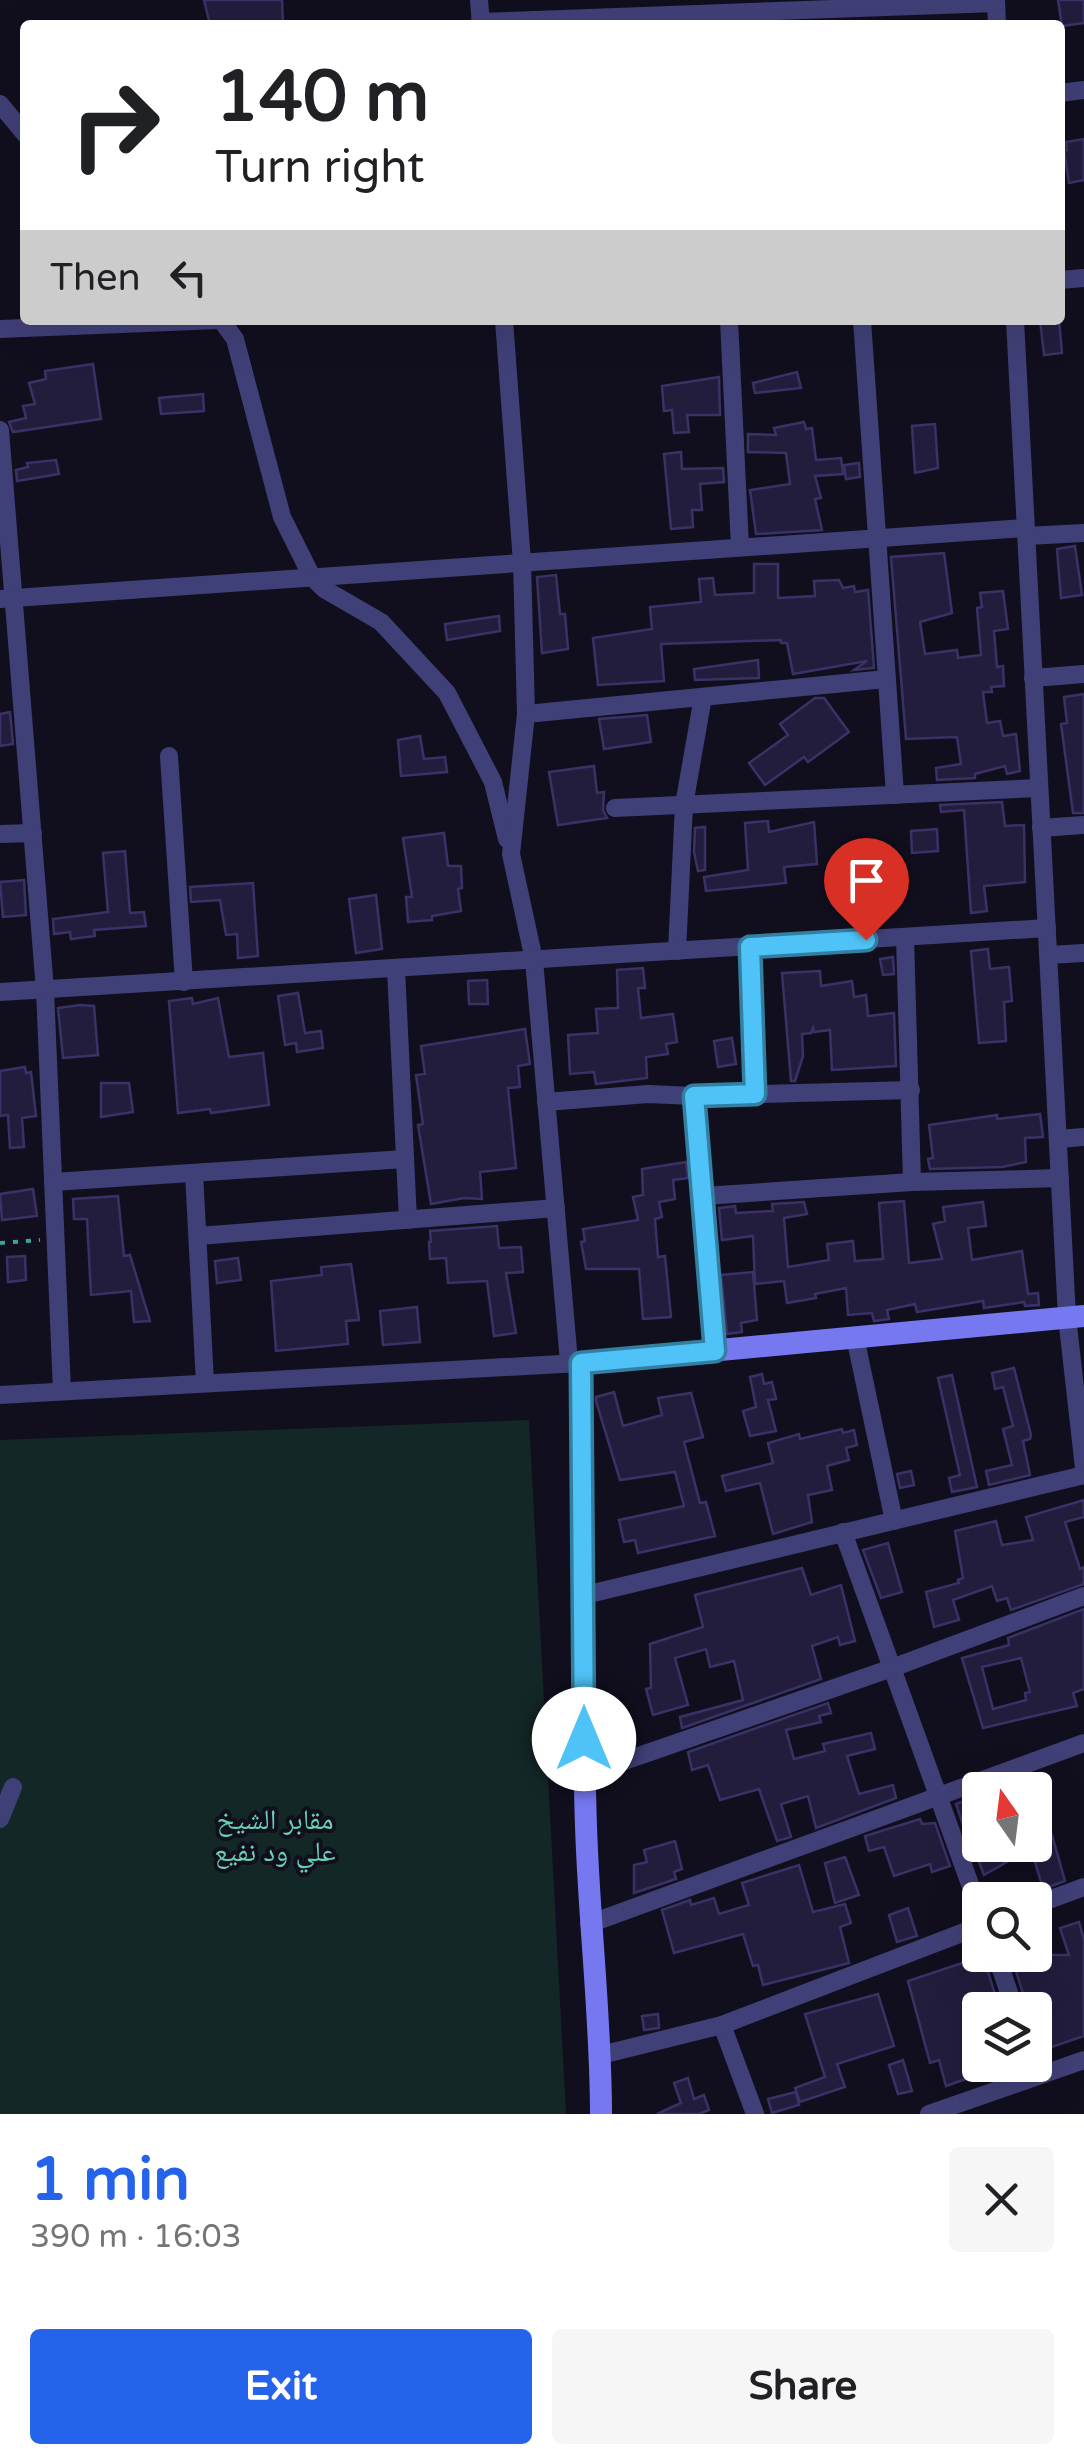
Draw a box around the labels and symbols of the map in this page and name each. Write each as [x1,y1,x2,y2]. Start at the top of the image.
pin [824,838,909,941]
position arrow [532,1687,636,1791]
north arrow [962,1772,1052,1862]
park label: مقابر الشيخ علي ود نفيع [214,1803,336,1874]

